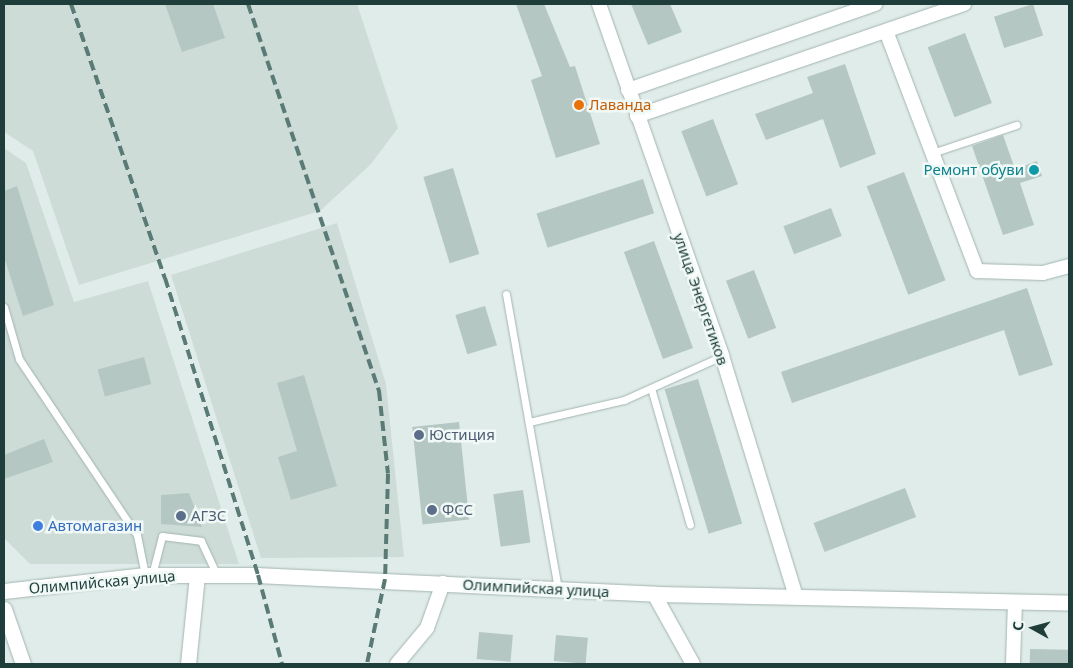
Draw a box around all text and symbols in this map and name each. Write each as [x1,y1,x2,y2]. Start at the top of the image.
place label: Лаванда [589,96,651,114]
marker: Лаванда [573,99,585,111]
place label: Ремонт обуви [923,161,1024,179]
marker: Ремонт обуви [1028,164,1040,176]
street label: улица Энергетиков [670,231,732,367]
place label: Юстиция [429,426,495,444]
marker: Юстиция [413,429,425,441]
place label: ФСС [442,501,473,519]
marker: ФСС [426,504,438,516]
place label: АГЗС [191,507,226,525]
marker: АГЗС [175,510,187,522]
place label: Автомагазин [48,517,142,535]
marker: Автомагазин [32,520,44,532]
street label: Олимпийская улица [28,567,176,597]
street label: Олимпийская улица [462,575,610,601]
north arrow [1008,603,1058,653]
text: С [1008,620,1028,632]

